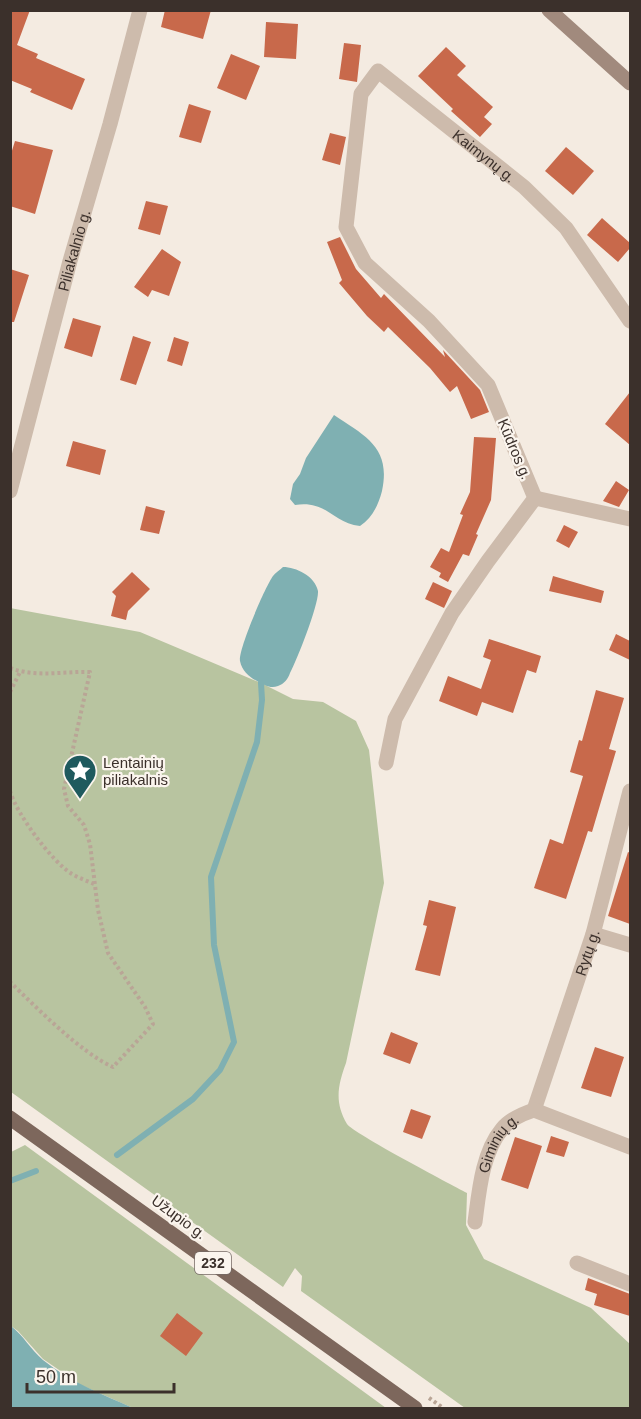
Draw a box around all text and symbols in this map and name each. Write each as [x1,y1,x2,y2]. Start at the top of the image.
street label: Kaimynų g. [450,126,519,186]
street label: Piliakalnio g. [54,207,93,293]
street label: Kūdros g. [495,416,535,482]
place icon: Lentainių piliakalnis [62,753,98,800]
place label: Lentainių piliakalnis [103,754,168,788]
street label: Rytų g. [571,928,602,978]
street label: Giminių g. [474,1109,521,1175]
street label: Užupio g. [148,1191,210,1243]
road number: 232 [195,1252,231,1274]
scale bar [27,1356,174,1394]
text: 50 m [36,1367,76,1387]

